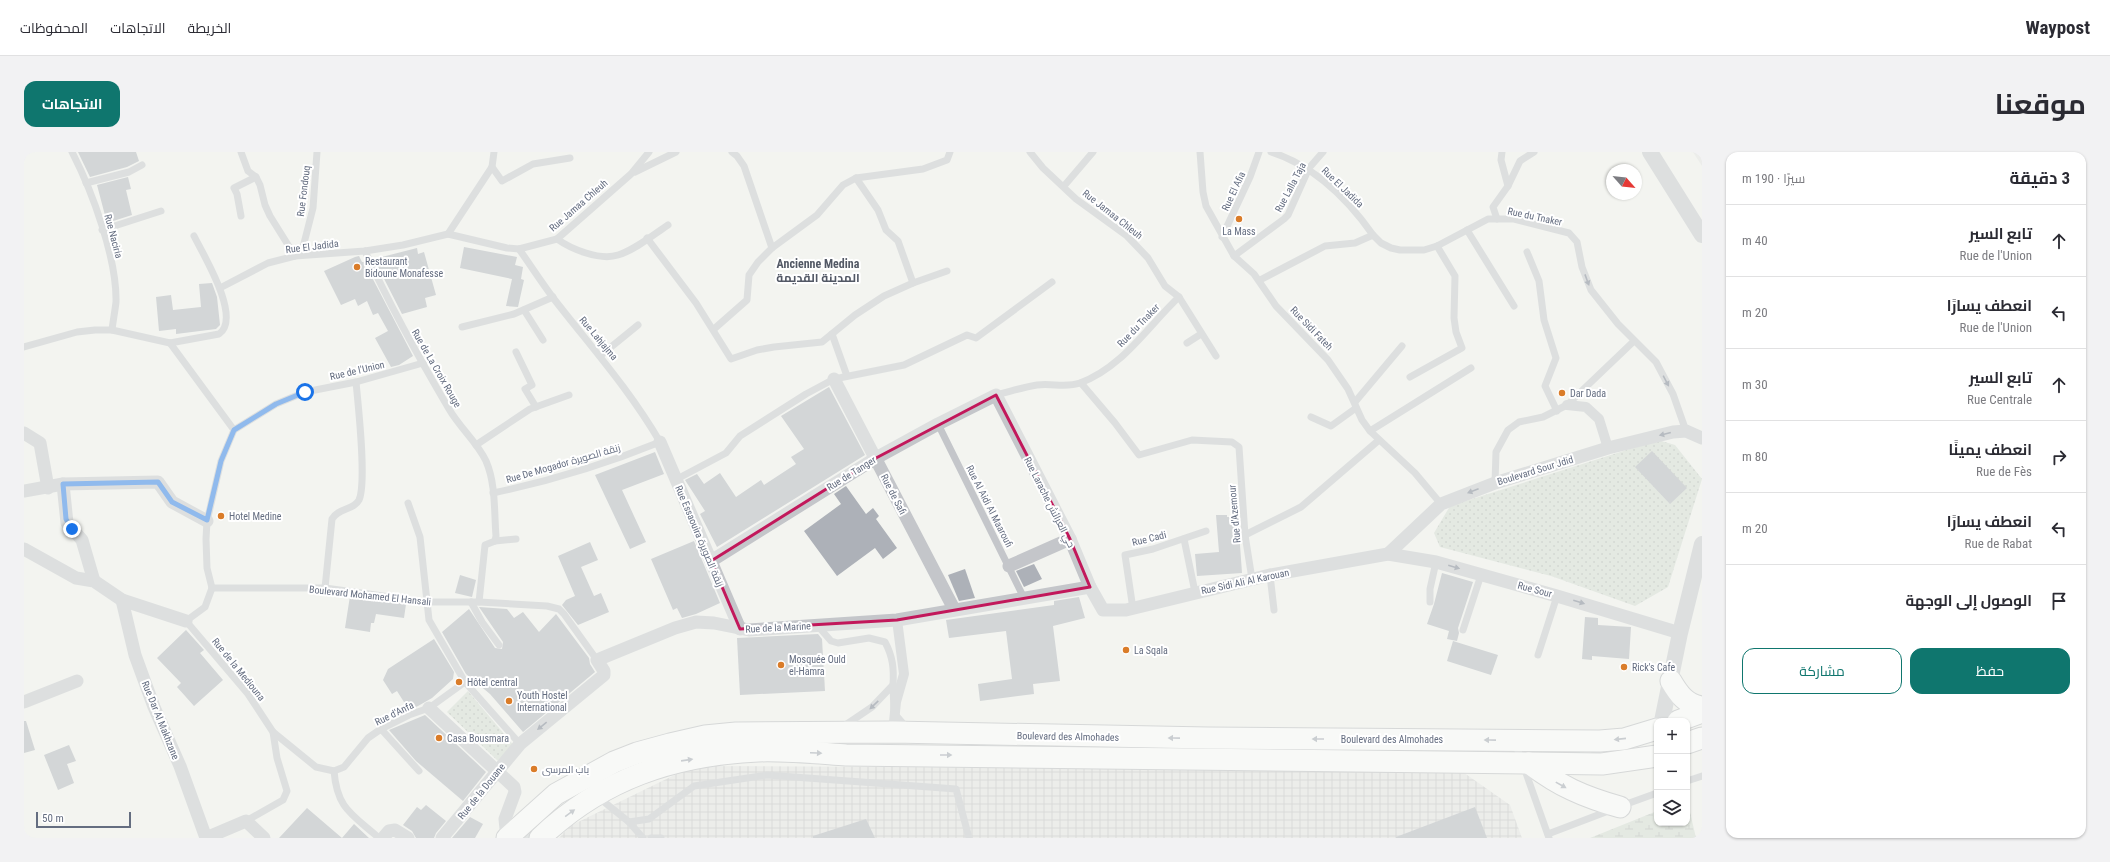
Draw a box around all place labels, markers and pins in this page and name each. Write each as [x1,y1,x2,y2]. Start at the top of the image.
marker: La Mass [1234,214,1244,224]
place label: La Mass [1222,226,1256,237]
place label: Restaurant Bidoune Monafesse [365,256,443,279]
marker: Restaurant Bidoune Monafesse [352,262,362,272]
marker: Dar Dada [1557,388,1567,398]
place label: Dar Dada [1570,388,1606,399]
marker: Hotel Medine [216,511,226,521]
place label: Hotel Medine [229,511,282,522]
marker: La Sqala [1121,645,1131,655]
place label: La Sqala [1134,645,1168,656]
place label: Mosquée Ould el-Hamra [789,654,846,677]
marker: Mosquée Ould el-Hamra [776,660,786,670]
marker: Rick's Cafe [1619,662,1629,672]
place label: Rick's Cafe [1632,662,1675,673]
marker: Hôtel central [454,677,464,687]
place label: Hôtel central [467,677,518,688]
place label: Youth Hostel International [517,690,568,713]
marker: Youth Hostel International [504,696,514,706]
marker: Casa Bousmara [434,733,444,743]
place label: Casa Bousmara [447,733,509,744]
marker: باب المرسى [529,764,539,774]
place label: باب المرسى [542,764,589,776]

